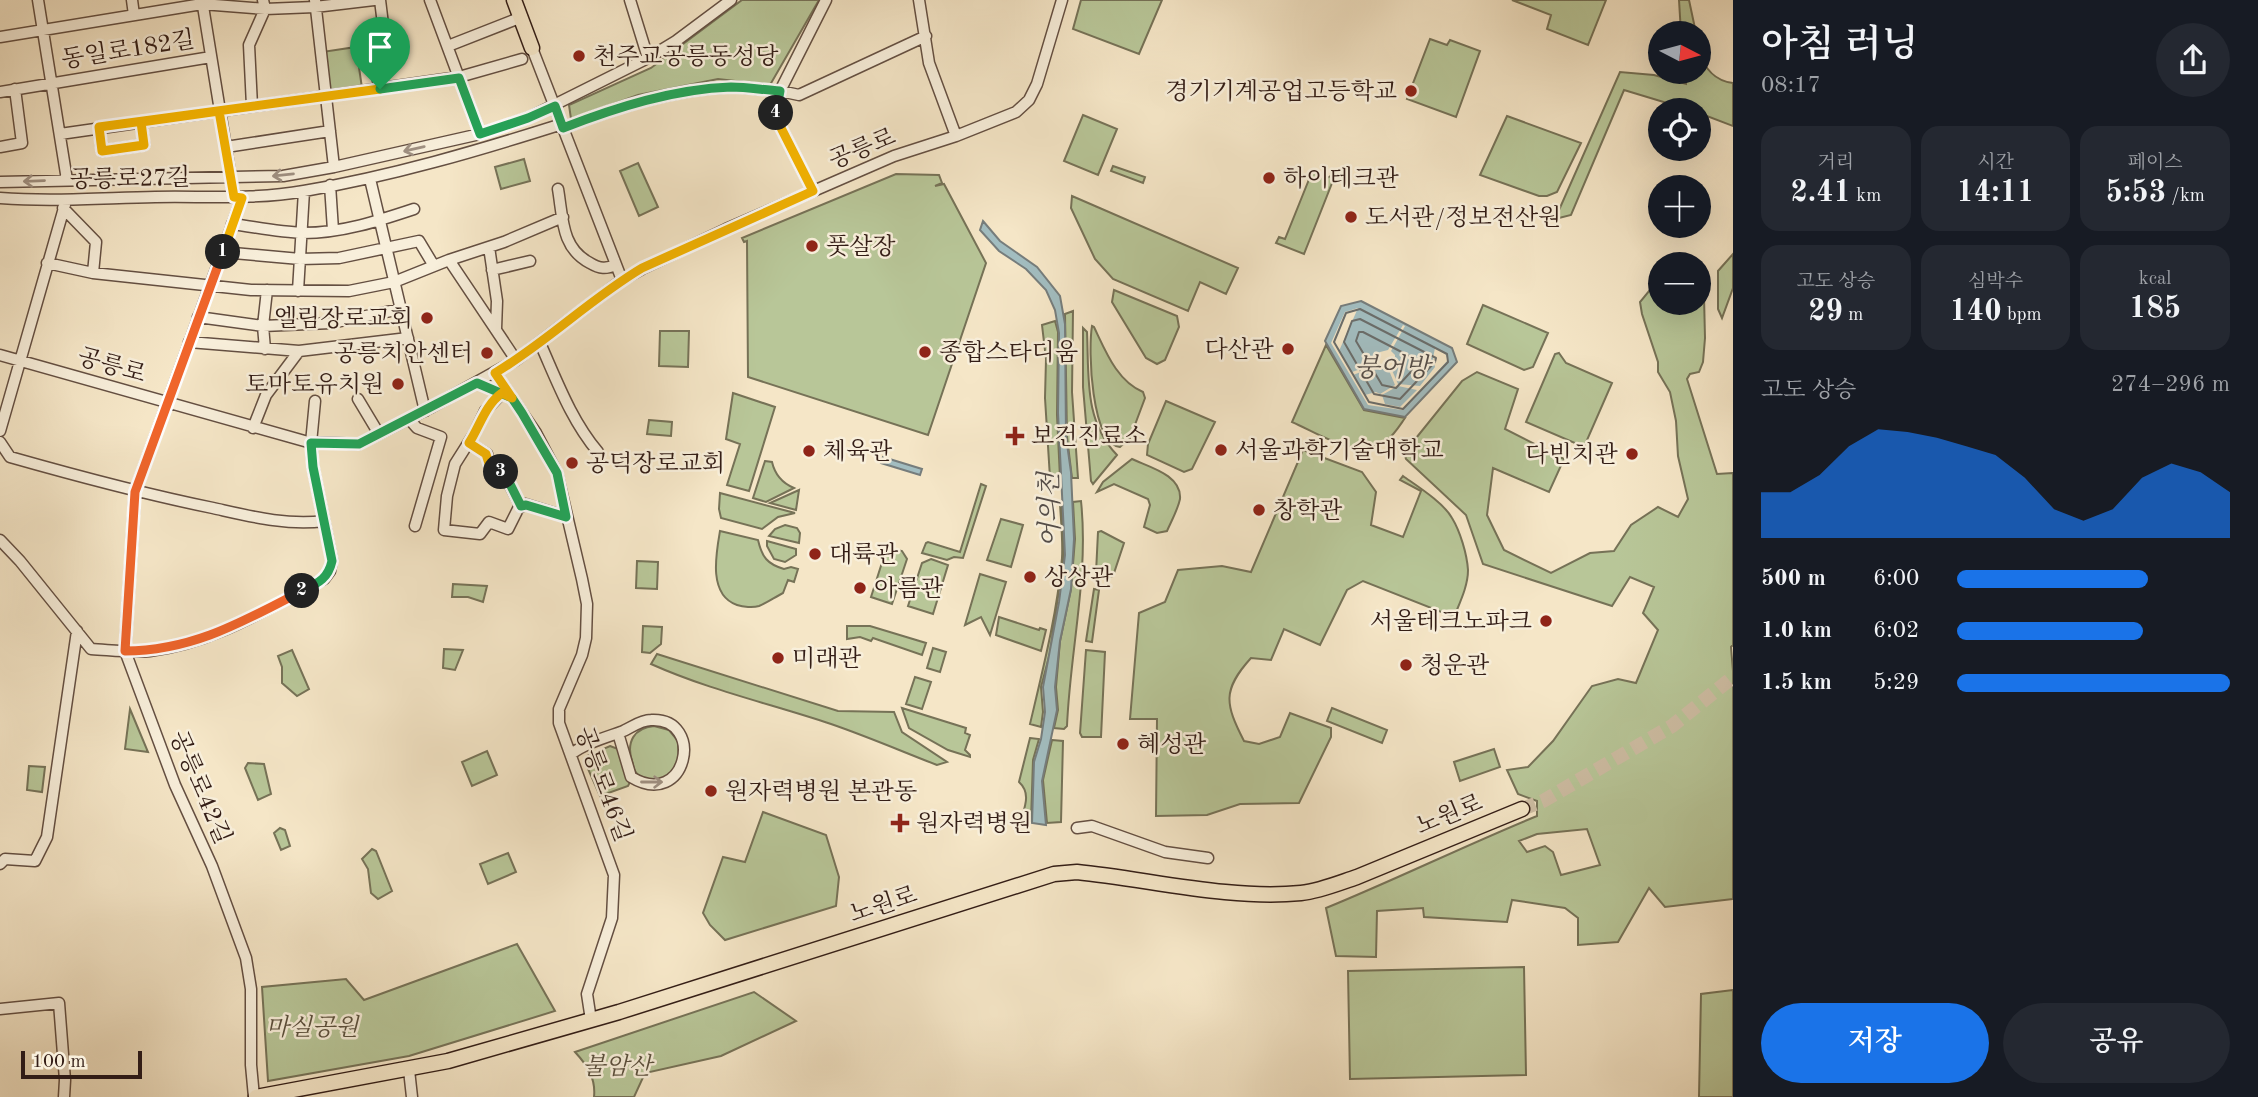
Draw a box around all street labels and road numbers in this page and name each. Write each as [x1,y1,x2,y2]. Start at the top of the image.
street label: 동일로182길 [60,27,197,73]
street label: 공릉로 [825,124,899,174]
street label: 공릉로27길 [70,165,191,193]
street label: 공릉로 [75,344,149,388]
street label: 공릉로46길 [570,723,636,845]
street label: 공릉로42길 [165,727,236,848]
street label: 노원로 [1412,790,1486,840]
street label: 노원로 [846,882,920,928]

